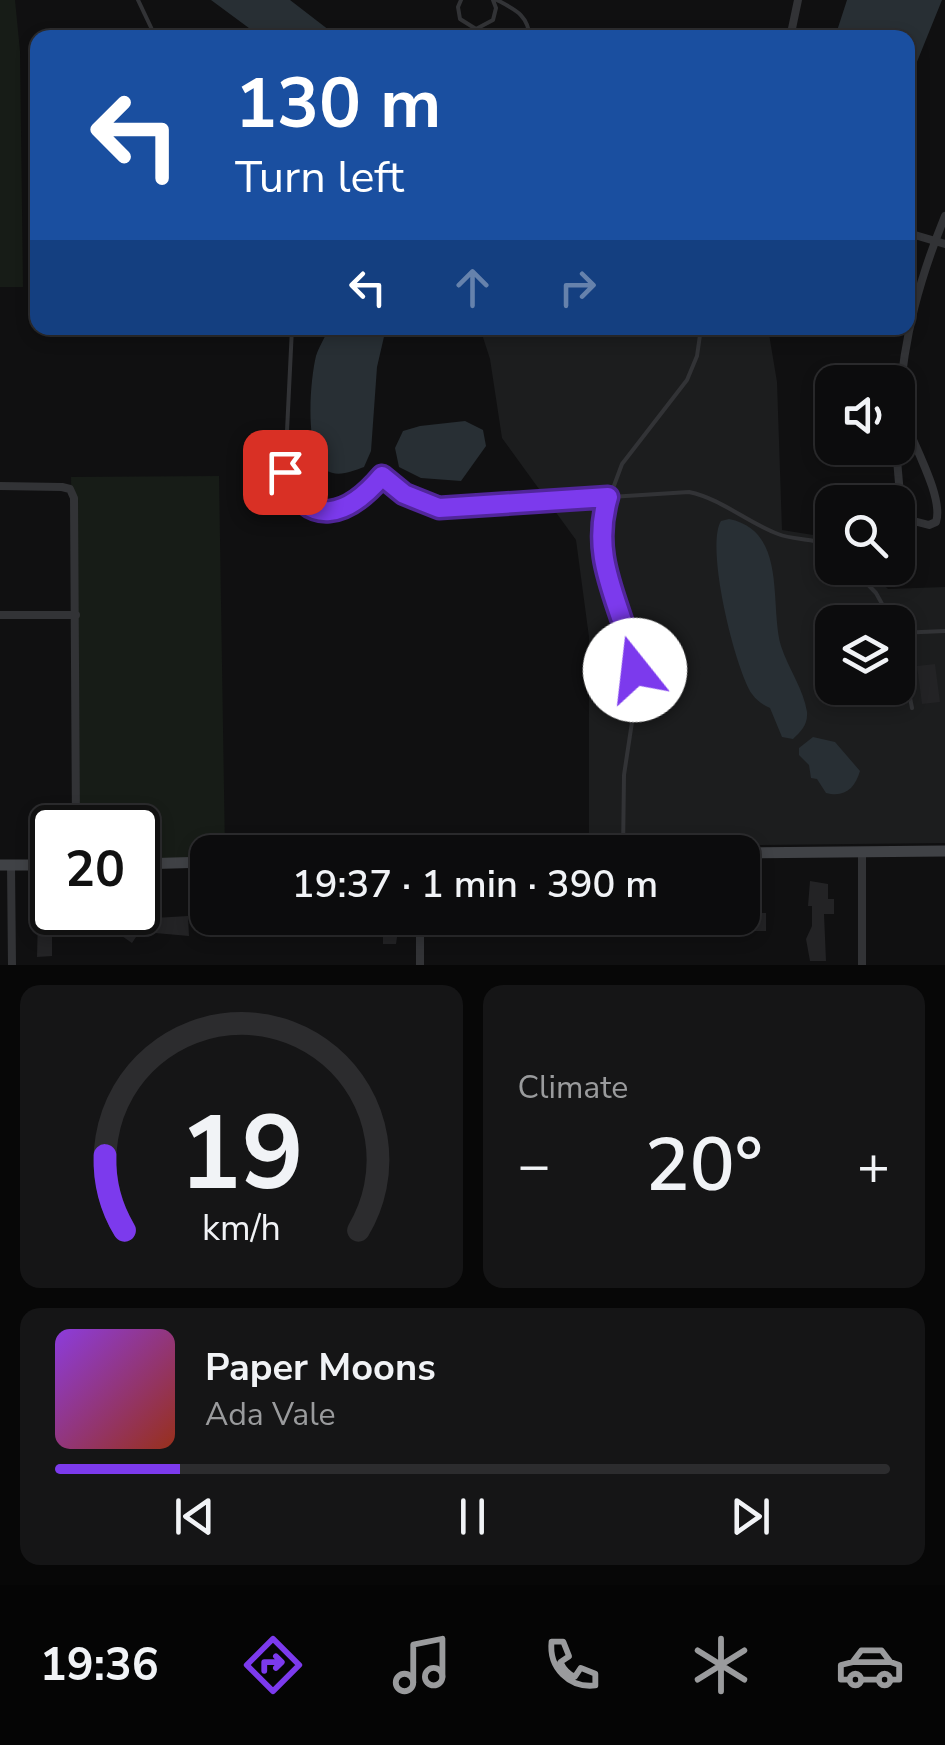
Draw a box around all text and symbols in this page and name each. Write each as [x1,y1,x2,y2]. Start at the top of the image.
text: 130 m [235,56,441,152]
icon: left [70,70,200,200]
text: Turn left [235,147,404,208]
icon: left [340,260,395,315]
icon: ahead [445,260,500,315]
icon: right [550,260,605,315]
map controls [815,365,915,705]
button: sound [815,365,915,465]
pin [243,430,328,515]
icon: arrive [258,445,313,500]
button: search [815,485,915,585]
button: layers [815,605,915,705]
position arrow [583,618,687,722]
speed limit sign: 20 [30,805,160,935]
text: 19:37 · 1 min · 390 m [292,859,658,910]
text: Climate [518,1066,628,1109]
text: 19 [179,1083,304,1225]
text: 20° [645,1114,763,1216]
text: − [518,1128,551,1203]
text: + [857,1128,890,1203]
text: km/h [202,1204,281,1253]
text: Paper Moons [205,1342,436,1393]
text: Ada Vale [205,1393,336,1436]
icon: previous [167,1489,222,1544]
icon: pause [445,1489,500,1544]
icon: next [723,1489,778,1544]
icon: directions [238,1630,308,1700]
icon: music [387,1630,457,1700]
icon: phone [537,1630,607,1700]
icon: climate [686,1630,756,1700]
icon: car [835,1630,905,1700]
text: 19:36 [40,1635,159,1696]

